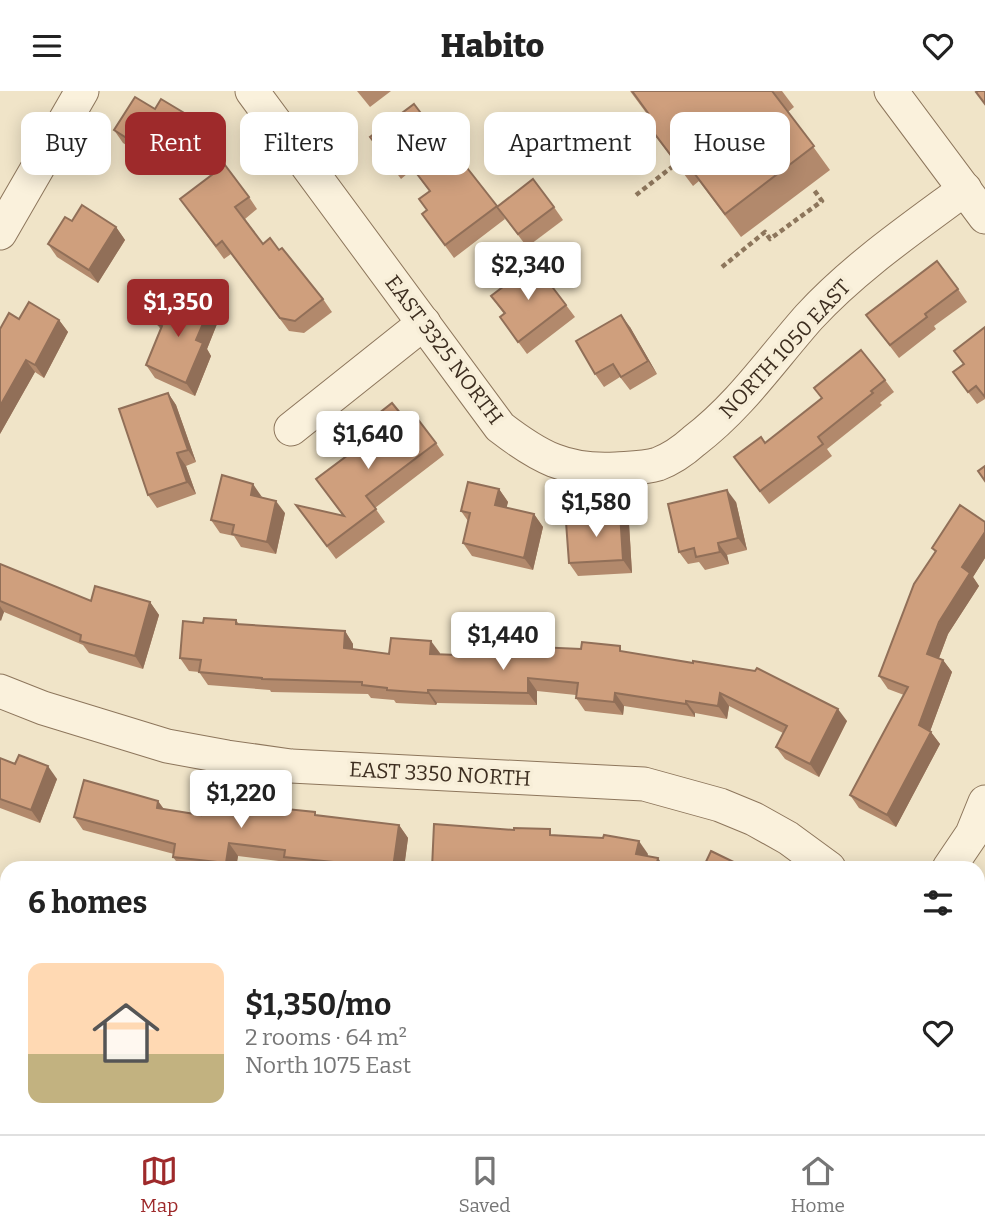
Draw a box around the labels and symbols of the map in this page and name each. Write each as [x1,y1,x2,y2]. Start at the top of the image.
pin: $2,340 [471,243,585,302]
street label: EAST 3325 NORTH [379,270,509,430]
street label: NORTH 1050 EAST [714,274,856,424]
pin: $1,350 [121,279,235,339]
pin: $1,640 [311,411,425,471]
pin: $1,580 [539,479,653,539]
pin: $1,440 [446,613,560,672]
street label: EAST 3350 NORTH [348,756,532,792]
pin: $1,220 [184,771,298,830]

